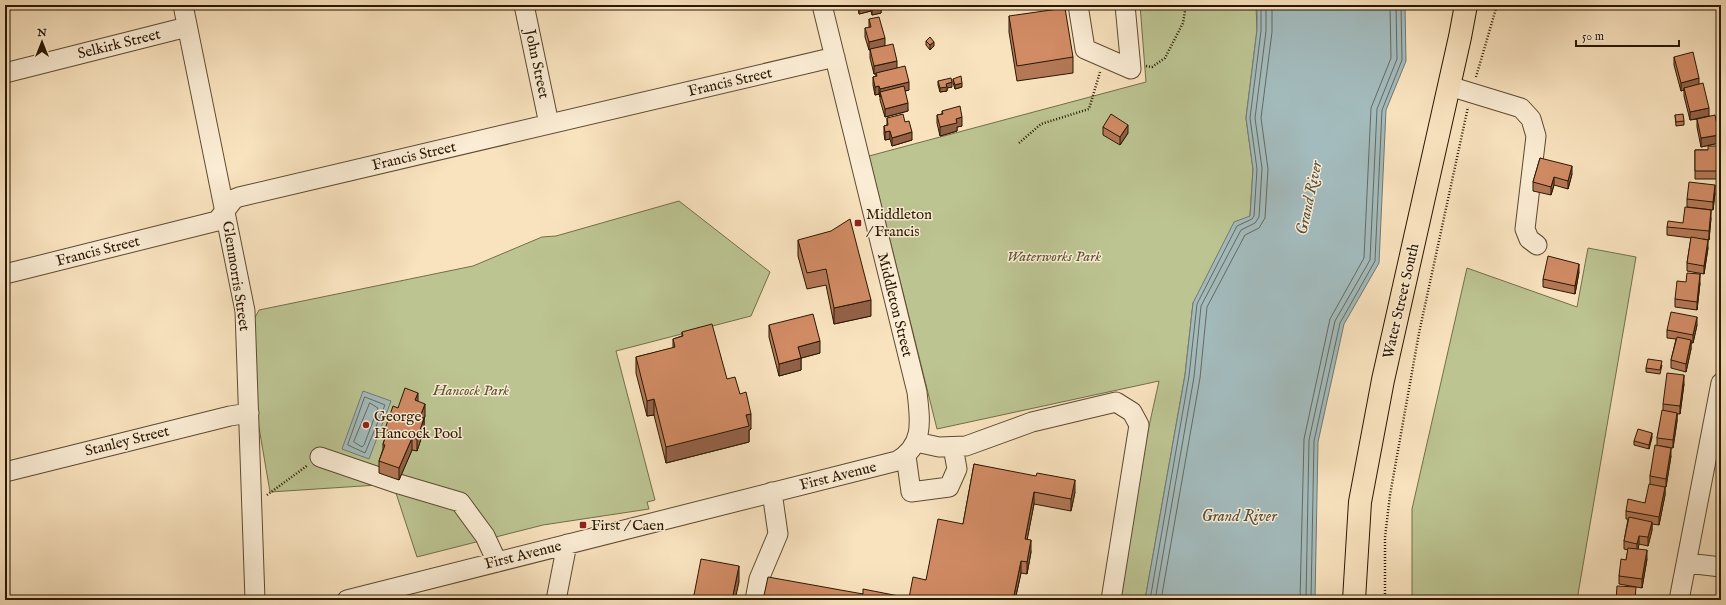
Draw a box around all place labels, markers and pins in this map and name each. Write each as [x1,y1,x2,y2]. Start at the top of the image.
place label: Middleton / Francis [866,205,932,241]
marker: Middleton / Francis [853,218,863,228]
place label: George Hancock Pool [374,407,463,443]
marker: George Hancock Pool [361,420,371,430]
place label: First / Caen [591,516,664,535]
marker: First / Caen [578,520,588,530]

